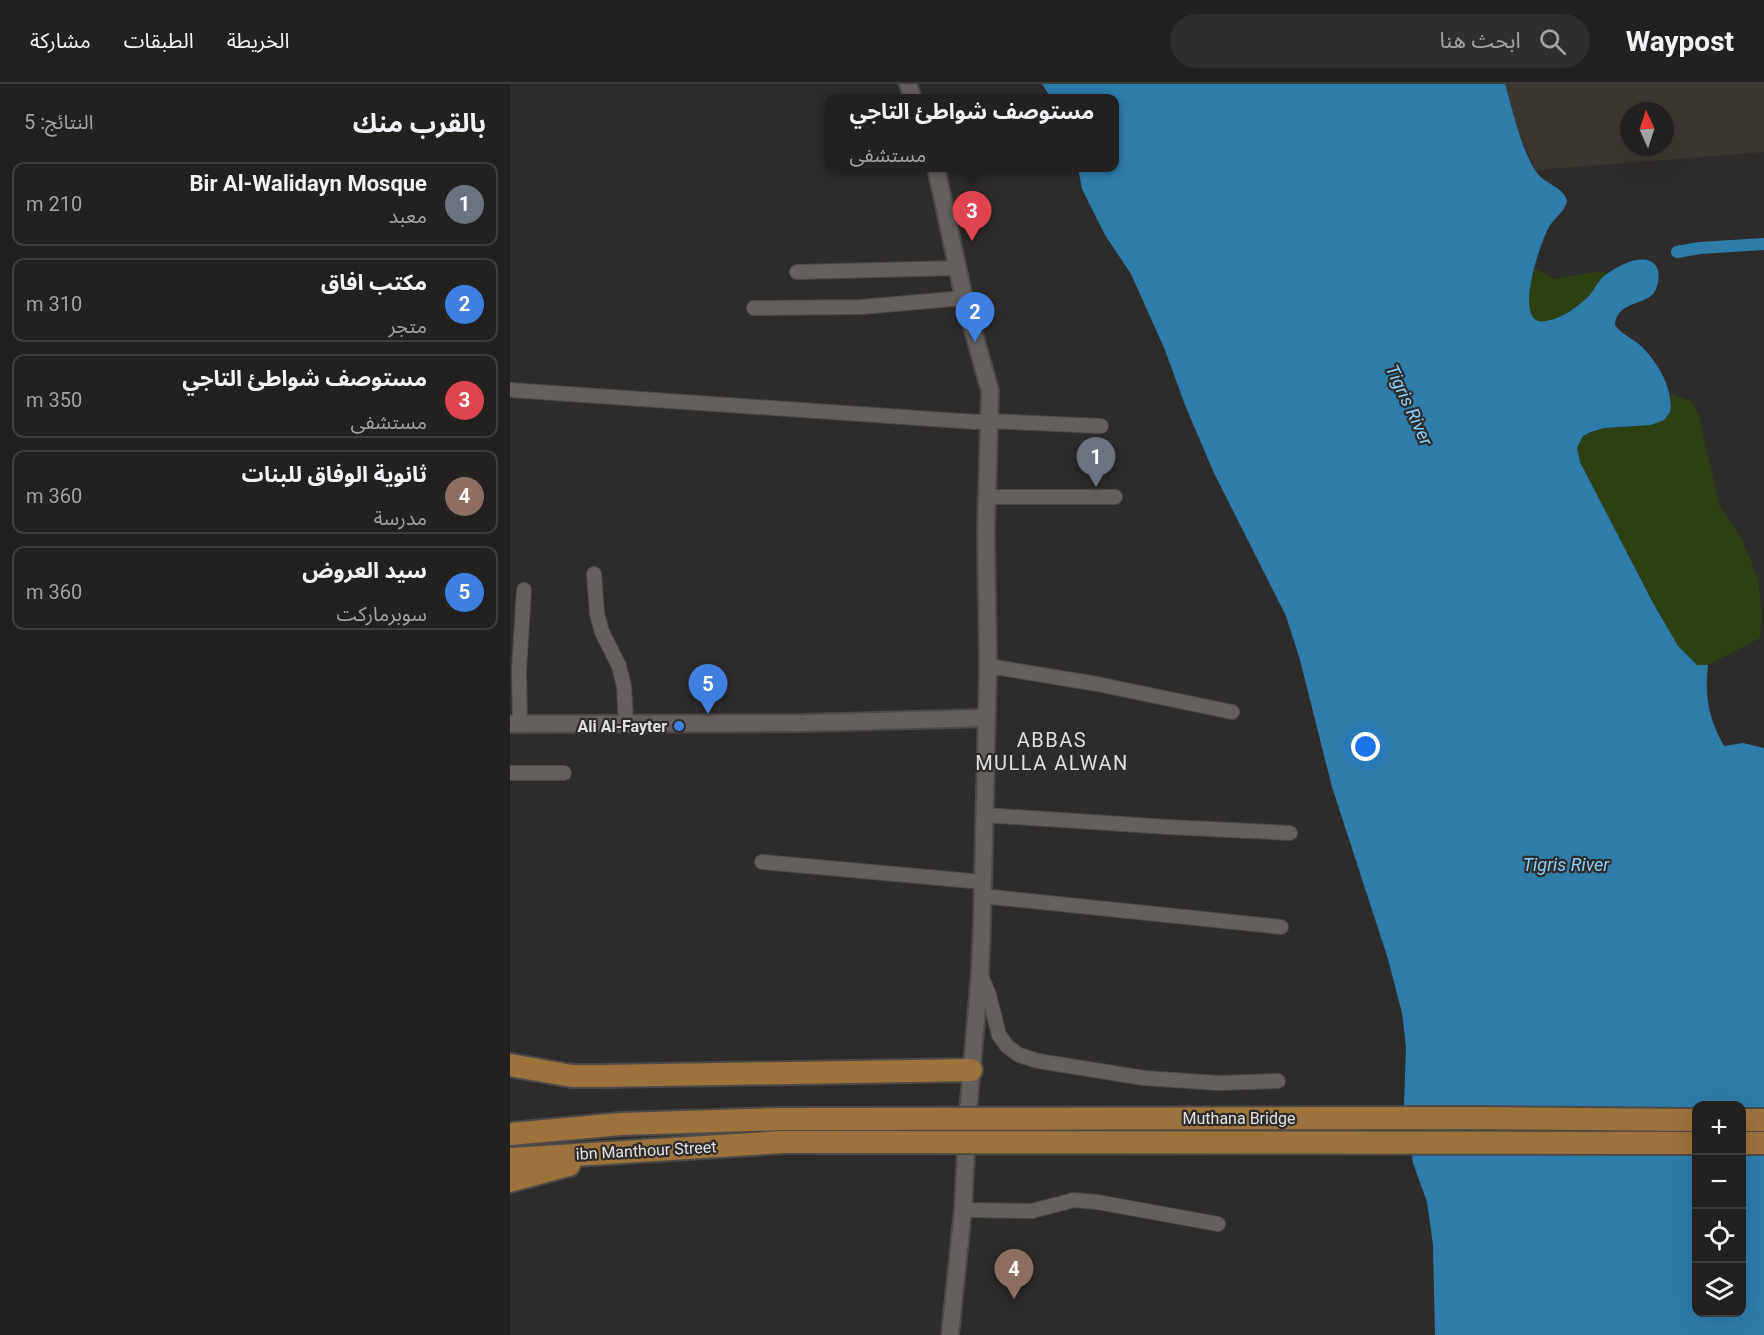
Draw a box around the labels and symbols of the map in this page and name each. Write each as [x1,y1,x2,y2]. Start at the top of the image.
north arrow [1620,102,1674,156]
pin: 3 [952,192,992,241]
pin: 2 [956,292,994,342]
water label: Tigris River [1382,361,1438,449]
pin: 1 [1076,438,1116,487]
pin: 5 [688,664,728,714]
place label: Ali Al-Fayter [578,717,667,736]
marker: Ali Al-Fayter [672,719,686,733]
district label: ABBAS MULLA ALWAN [975,728,1129,775]
your location [1351,732,1380,761]
water label: Tigris River [1523,854,1610,875]
street label: Muthana Bridge [1183,1109,1295,1128]
street label: ibn Manthour Street [575,1137,717,1164]
pin: 4 [994,1250,1034,1299]

